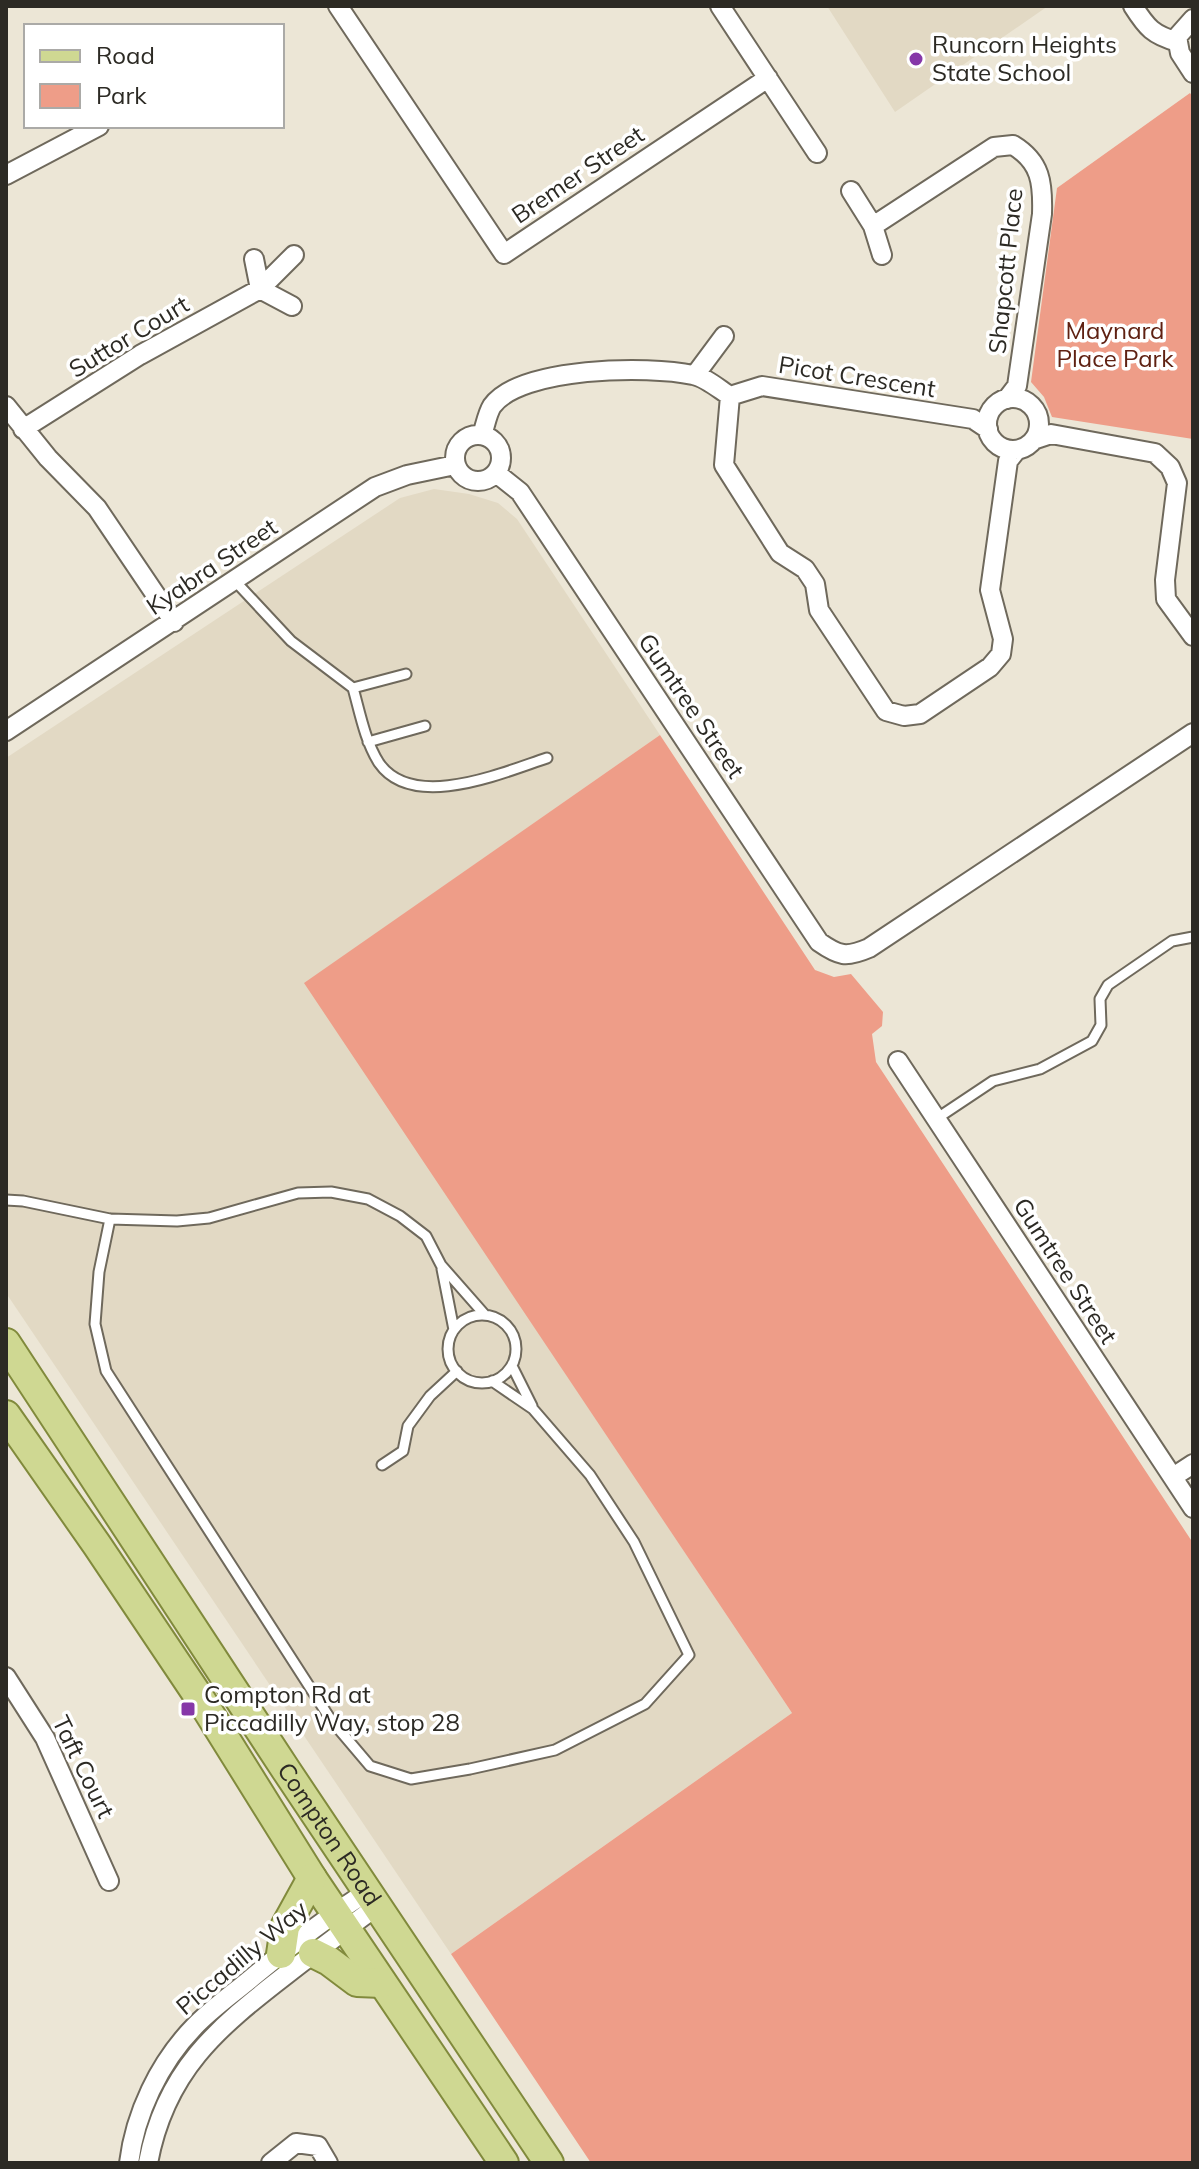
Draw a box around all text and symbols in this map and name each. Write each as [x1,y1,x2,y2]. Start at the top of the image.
legend [24,24,284,128]
place label: Runcorn Heights State School [932,29,1117,87]
text: Road [96,40,155,70]
marker: Runcorn Heights State School [907,50,925,68]
text: Park [96,80,147,110]
street label: Bremer Street [505,119,649,230]
street label: Shapcott Place [981,187,1029,355]
street label: Suttor Court [63,289,194,384]
park label: Maynard Place Park [1056,315,1174,373]
street label: Picot Crescent [777,349,938,403]
street label: Kyabra Street [140,511,283,621]
street label: Gumtree Street [632,627,751,784]
street label: Gumtree Street [1007,1192,1124,1349]
place label: Compton Rd at Piccadilly Way, stop 28 [204,1679,460,1737]
marker: Compton Rd at Piccadilly Way, stop 28 [179,1700,197,1718]
street label: Taft Court [46,1710,122,1823]
street label: Compton Road [271,1756,388,1911]
street label: Piccadilly Way [170,1894,313,2021]

